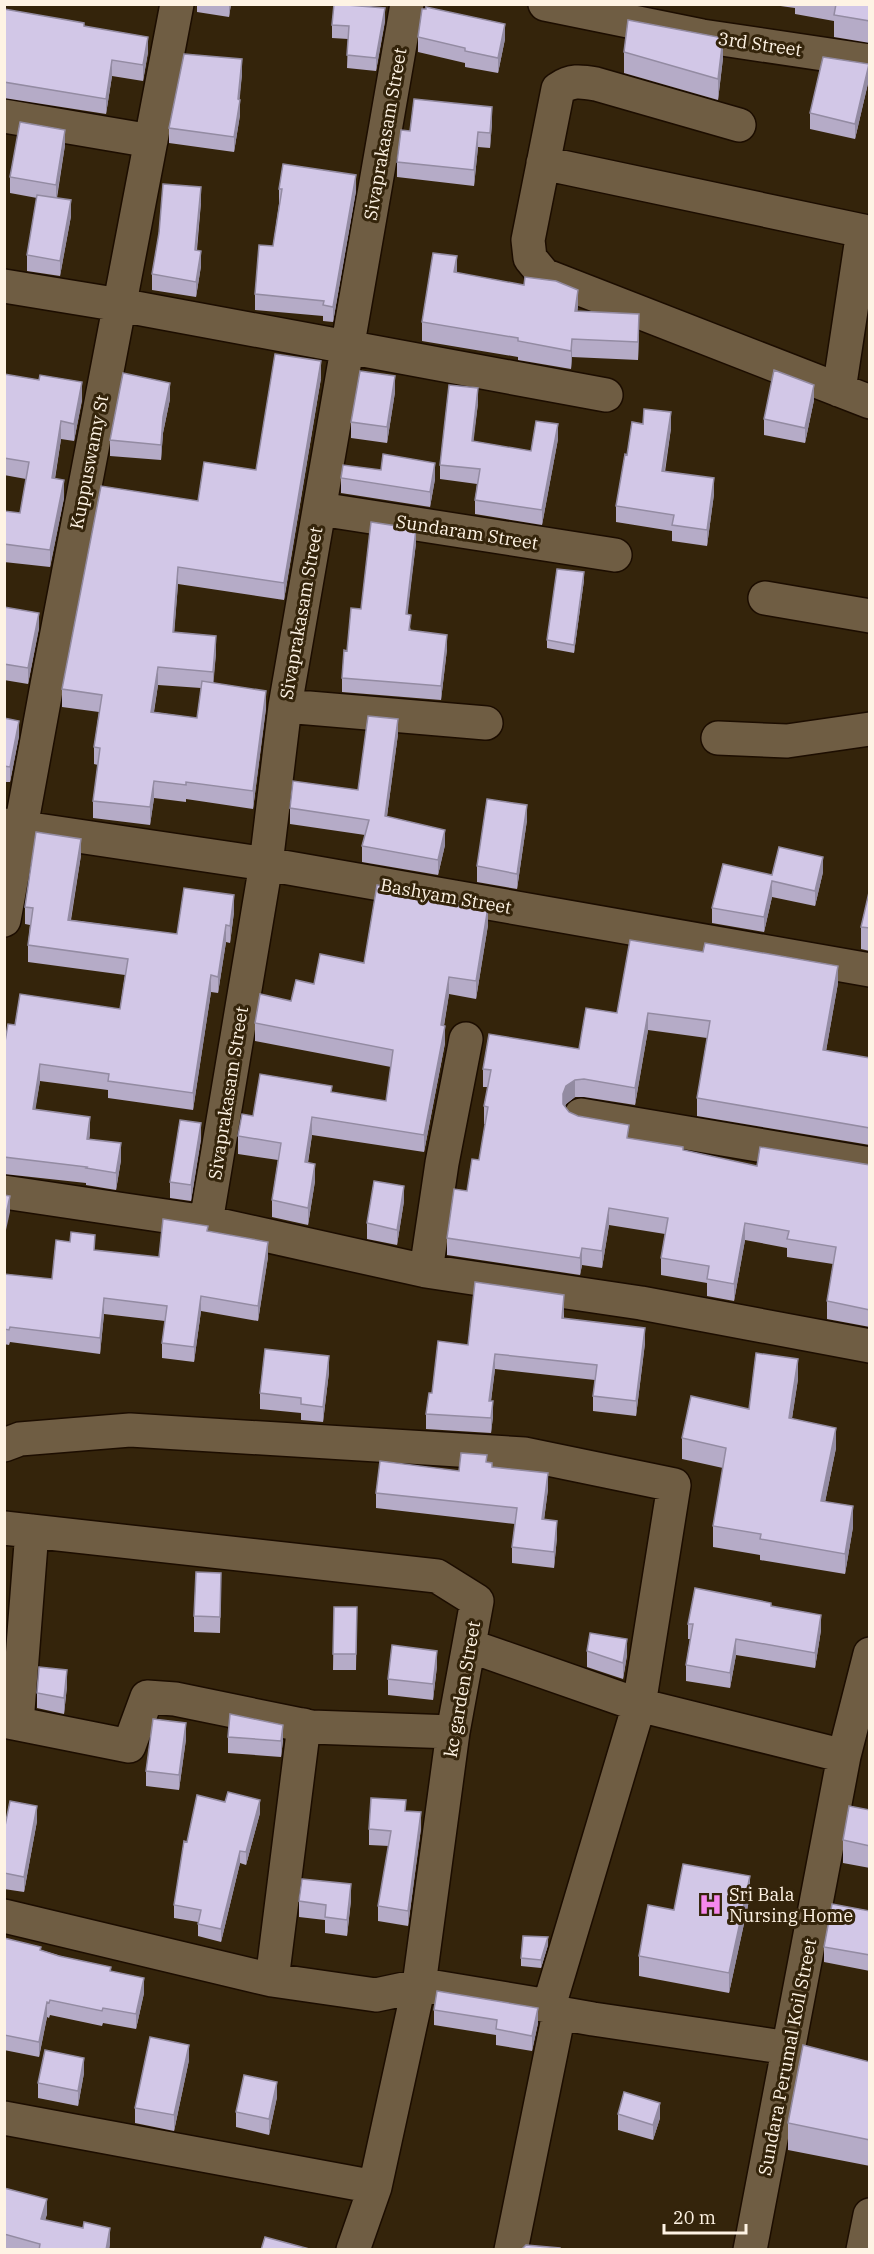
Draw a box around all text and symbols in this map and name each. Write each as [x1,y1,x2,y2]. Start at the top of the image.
street label: 3rd Street [717,27,803,61]
street label: Sivaprakasam Street [358,46,412,222]
street label: Kuppuswamy St [65,393,113,531]
street label: Sundaram Street [394,509,540,555]
street label: Sivaprakasam Street [274,525,328,701]
street label: Bashyam Street [379,873,513,919]
street label: Sivaprakasam Street [203,1005,253,1181]
street label: kc garden Street [439,1619,485,1759]
place label: Sri Bala Nursing Home [729,1883,853,1927]
hospital icon: Sri Bala Nursing Home [698,1891,724,1917]
street label: Sundara Perumal Koil Street [753,1937,821,2177]
scale bar [664,2197,746,2235]
text: 20 m [673,2206,716,2229]

